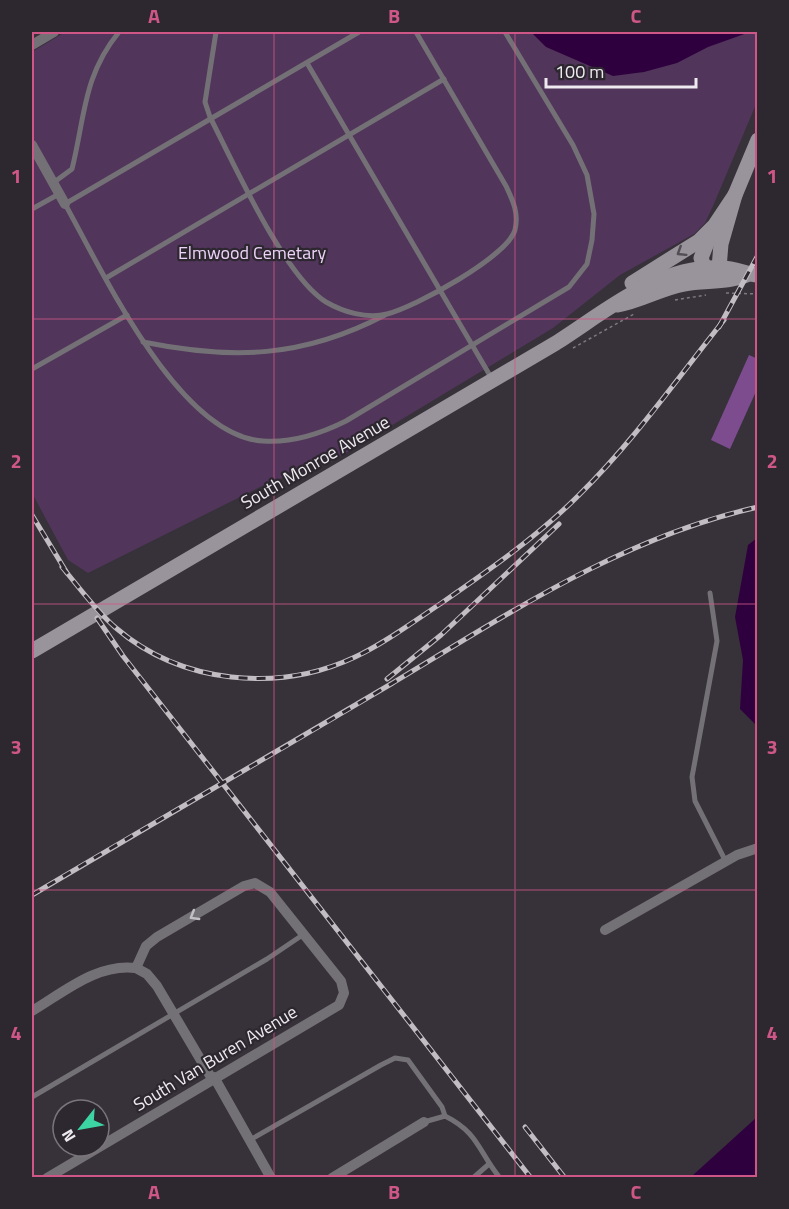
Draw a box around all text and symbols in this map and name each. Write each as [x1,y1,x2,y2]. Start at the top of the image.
text: A [148,0,160,31]
text: B [388,0,400,31]
text: C [631,0,642,31]
scale bar [546,51,696,89]
text: 100 m [555,58,604,85]
text: 1 [10,160,22,191]
text: 1 [766,160,778,191]
park label: Elmwood Cemetary [178,239,326,266]
one-way arrow [677,244,688,255]
street label: South Monroe Avenue [236,408,394,516]
text: 2 [10,445,22,476]
text: 2 [766,445,778,476]
text: 3 [10,731,22,762]
text: 3 [766,731,778,762]
one-way arrow [190,908,200,920]
street label: South Van Buren Avenue [128,998,302,1118]
text: 4 [10,1017,22,1048]
text: 4 [766,1017,778,1048]
north arrow [51,1098,111,1158]
text: N [55,1125,81,1147]
text: A [148,1176,160,1207]
text: B [388,1176,400,1207]
text: C [631,1176,642,1207]

